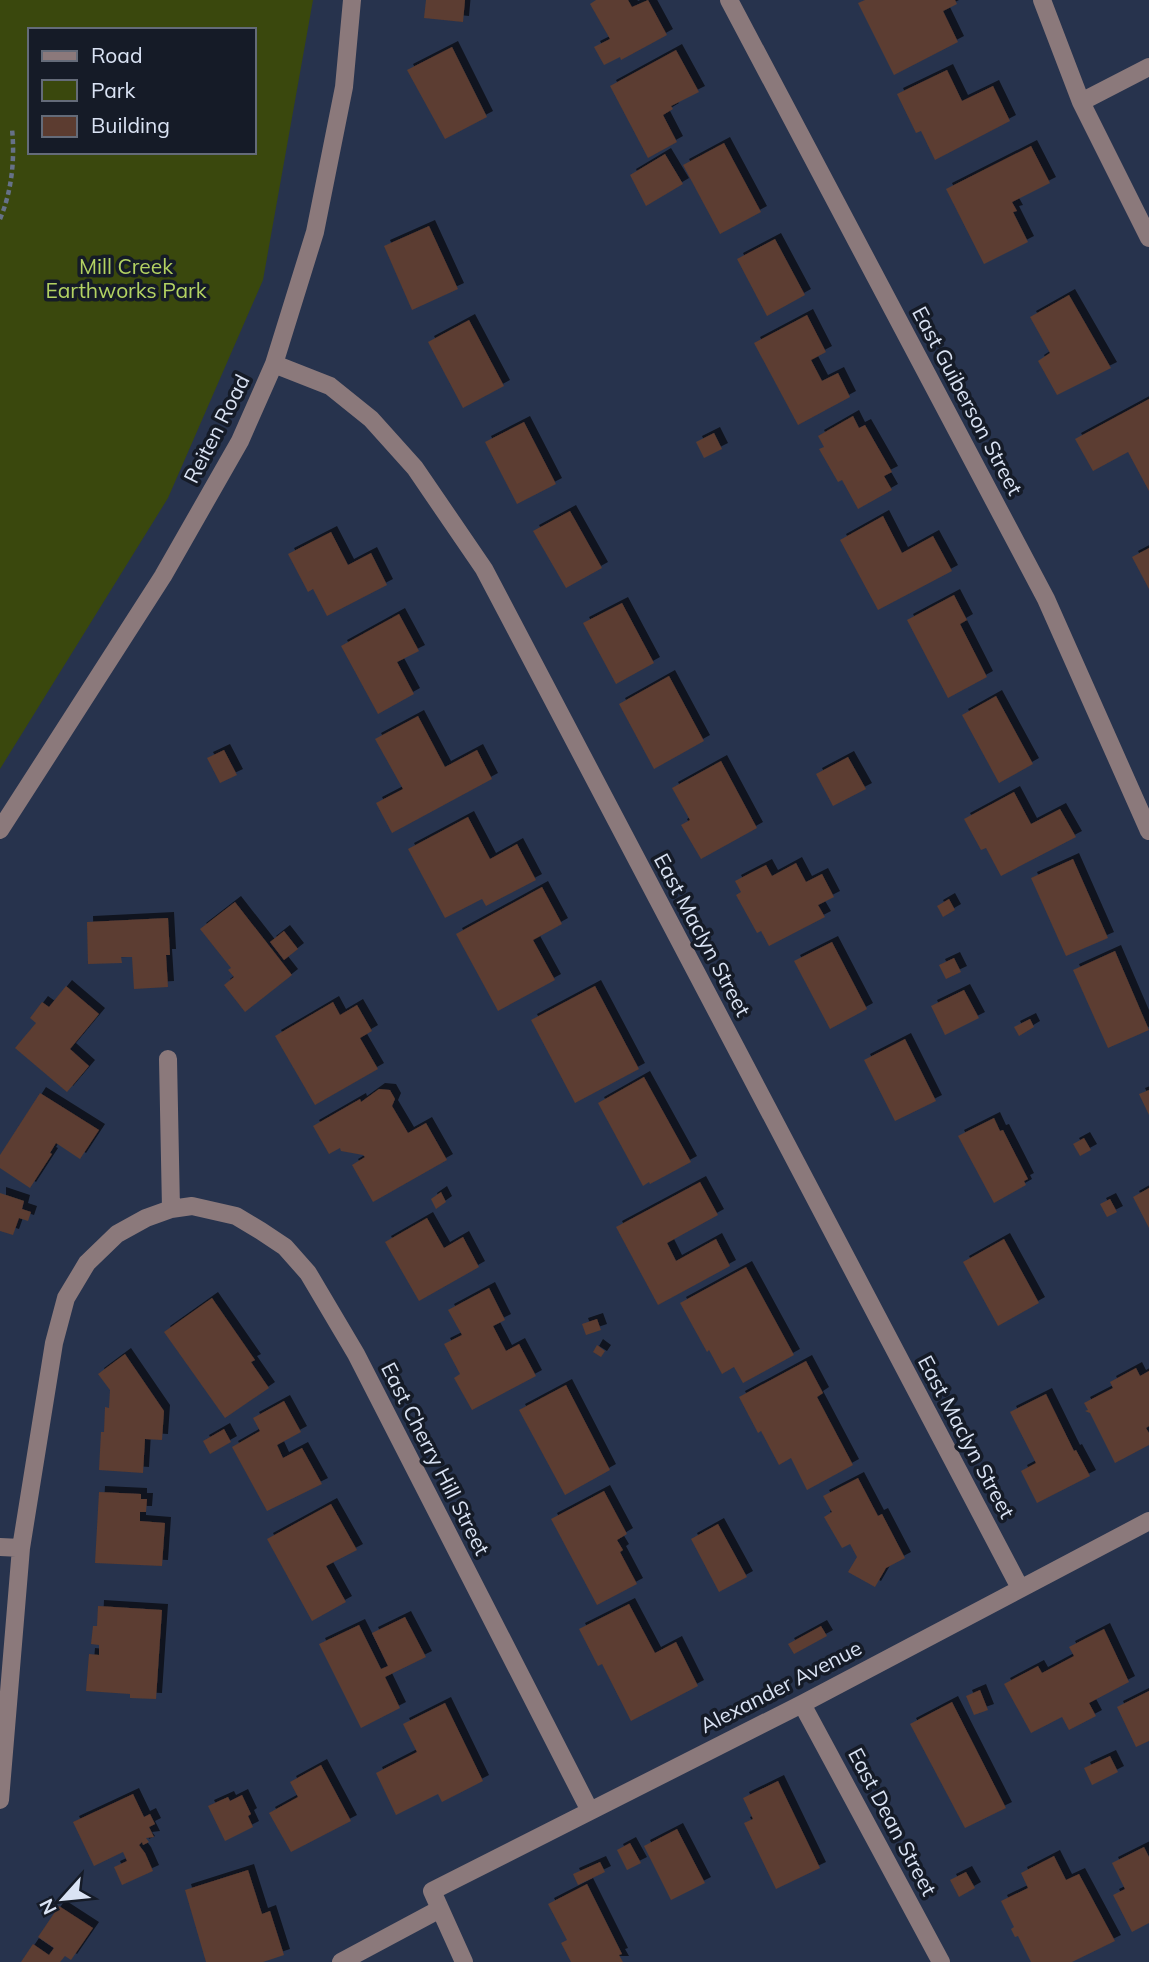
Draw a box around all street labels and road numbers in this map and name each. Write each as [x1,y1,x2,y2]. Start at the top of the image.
street label: East Guiberson Street [907,302,1029,499]
street label: Reiten Road [178,370,255,487]
street label: East Maclyn Street [649,849,757,1021]
street label: East Maclyn Street [913,1351,1021,1523]
street label: East Cherry Hill Street [376,1358,496,1559]
street label: Alexander Avenue [695,1634,866,1738]
street label: East Dean Street [843,1743,943,1900]

